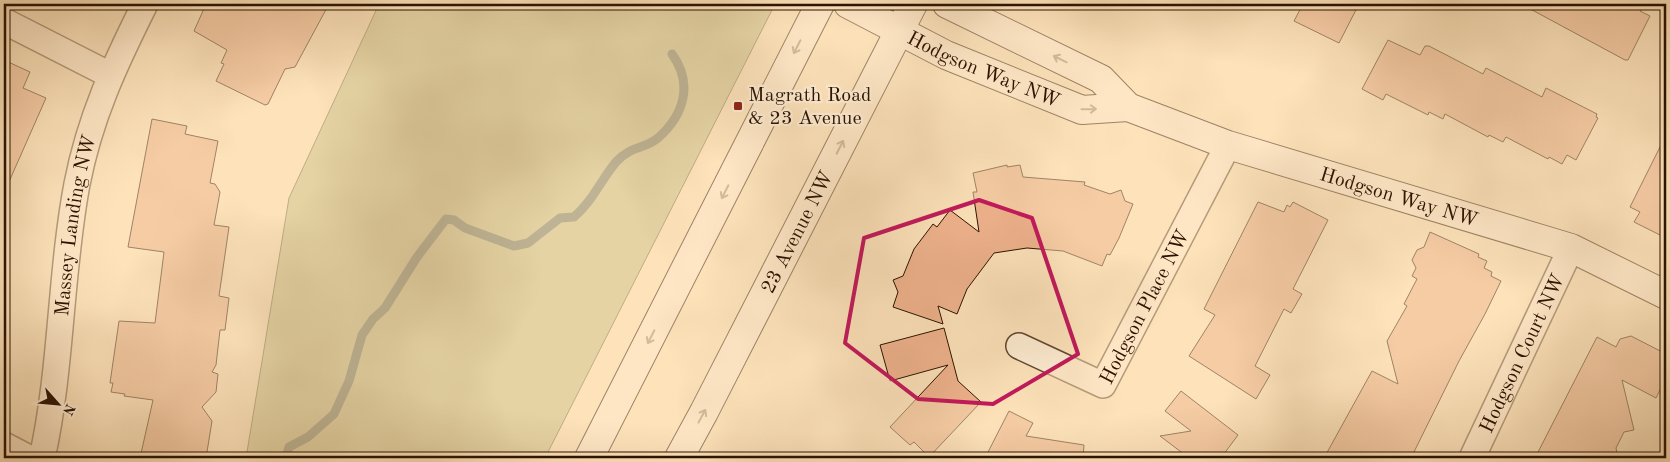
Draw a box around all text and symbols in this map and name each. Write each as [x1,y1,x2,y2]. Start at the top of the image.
street label: Hodgson Way NW [904,29,1063,112]
one-way arrow [792,39,802,54]
one-way arrow [1053,54,1068,64]
place label: Magrath Road & 23 Avenue [748,86,872,129]
marker: Magrath Road & 23 Avenue [732,100,744,112]
one-way arrow [1080,104,1097,114]
street label: Massey Landing NW [53,133,101,317]
one-way arrow [835,139,845,154]
street label: Hodgson Way NW [1317,165,1480,232]
street label: 23 Avenue NW [759,168,838,297]
one-way arrow [720,184,729,199]
street label: Hodgson Place NW [1097,227,1194,388]
street label: Hodgson Court NW [1477,271,1569,437]
one-way arrow [646,329,655,344]
north arrow [32,380,82,430]
text: N [60,402,77,418]
one-way arrow [697,408,707,423]

